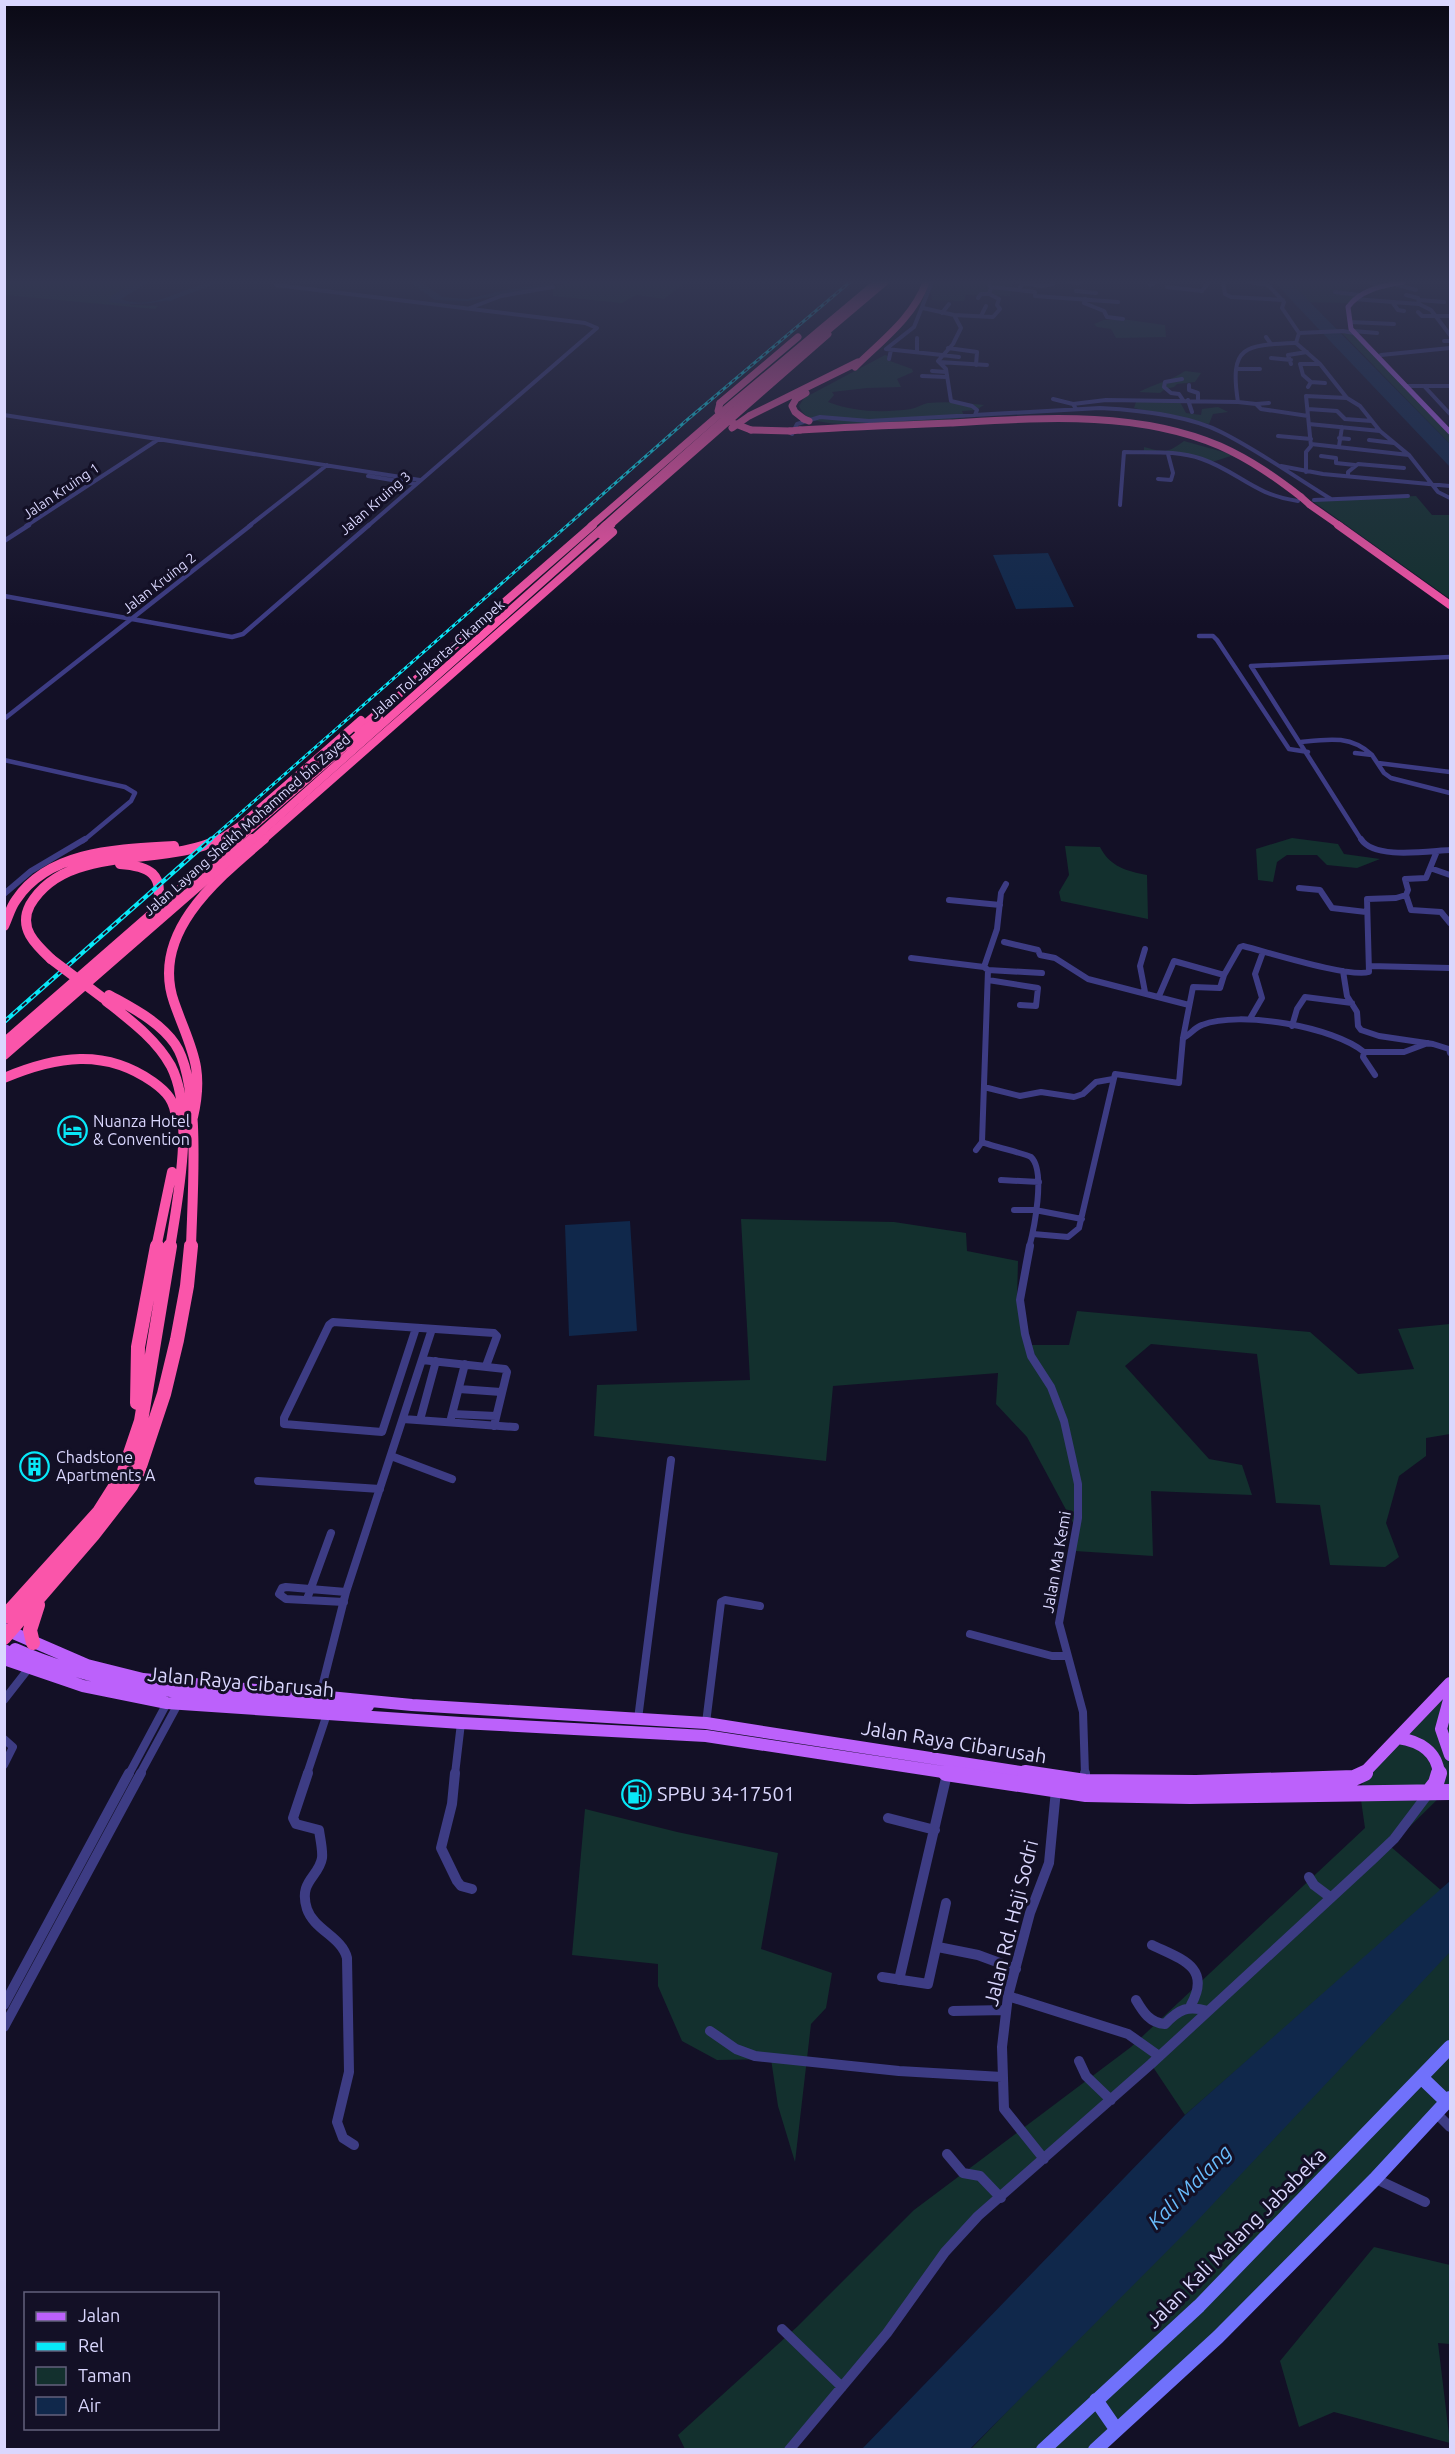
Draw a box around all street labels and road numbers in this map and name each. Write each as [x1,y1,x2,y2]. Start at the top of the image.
street label: Jalan Kruing 1 [20,460,102,522]
street label: Jalan Kruing 3 [336,468,414,538]
street label: Jalan Kruing 2 [119,549,199,617]
street label: Jalan Tol Jakarta–Cikampek [366,596,508,722]
street label: Jalan Layang Sheikh Mohammed bin Zayed [141,731,353,919]
street label: Jalan Ma Kemi [1038,1510,1074,1614]
street label: Jalan Raya Cibarusah [147,1662,335,1701]
street label: Jalan Raya Cibarusah [860,1715,1048,1768]
street label: Jalan Rd. Haji Sodri [979,1838,1042,2008]
street label: Jalan Kali Malang Jababeka [1141,2143,1330,2332]

